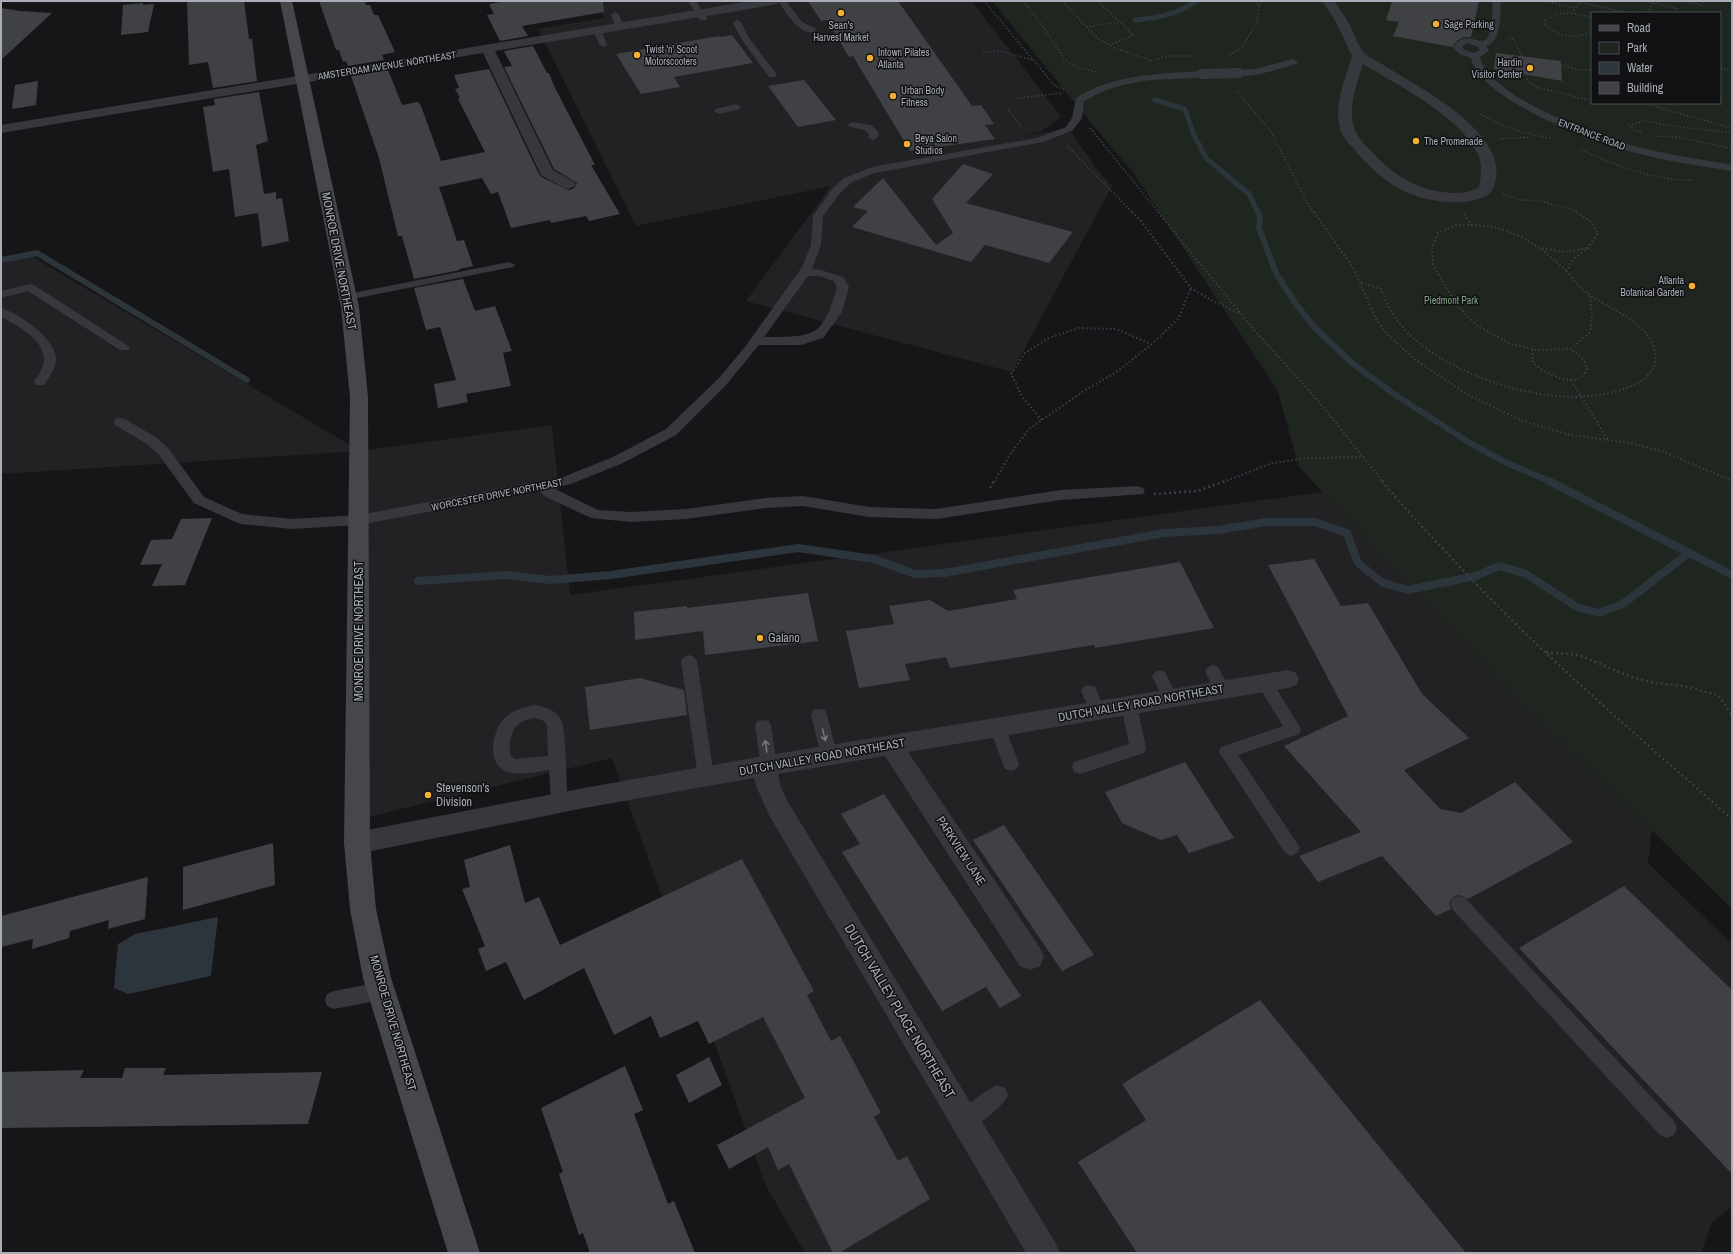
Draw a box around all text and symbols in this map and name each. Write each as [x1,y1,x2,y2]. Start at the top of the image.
marker: Sean's Harvest Market [836,8,846,18]
legend [1591,12,1721,104]
place label: Sage Parking [1444,18,1494,31]
place label: Sean's Harvest Market [813,19,870,44]
marker: Sage Parking [1431,19,1441,29]
text: Road [1627,20,1651,36]
text: Park [1627,40,1647,56]
place label: Twist 'n' Scoot Motorscooters [645,43,698,68]
place label: Intown Pilates Atlanta [877,46,930,71]
street label: AMSTERDAM AVENUE NORTHEAST [316,48,457,83]
marker: Twist 'n' Scoot Motorscooters [632,50,642,60]
marker: Intown Pilates Atlanta [865,53,875,63]
place label: Hardin Visitor Center [1472,56,1522,81]
text: Water [1627,60,1654,76]
marker: Hardin Visitor Center [1525,63,1535,73]
text: Building [1627,80,1664,96]
place label: Urban Body Fitness [901,84,945,109]
marker: Urban Body Fitness [888,91,898,101]
street label: ENTRANCE ROAD [1556,116,1627,153]
place label: Beya Salon Studios [915,132,957,157]
place label: The Promenade [1424,135,1483,148]
marker: The Promenade [1411,136,1421,146]
marker: Beya Salon Studios [902,139,912,149]
street label: MONROE DRIVE NORTHEAST [318,191,360,331]
place label: Atlanta Botanical Garden [1620,274,1684,299]
marker: Atlanta Botanical Garden [1687,281,1697,291]
park label: Piedmont Park [1424,294,1479,307]
street label: WORCESTER DRIVE NORTHEAST [430,475,564,514]
street label: MONROE DRIVE NORTHEAST [351,561,367,701]
place label: Galano [768,630,800,646]
marker: Galano [755,633,765,643]
street label: DUTCH VALLEY ROAD NORTHEAST [1057,681,1225,725]
one-way arrow [821,728,828,741]
street label: DUTCH VALLEY ROAD NORTHEAST [738,735,906,779]
one-way arrow [762,739,770,752]
place label: Stevenson's Division [436,780,489,810]
marker: Stevenson's Division [423,790,433,800]
street label: PARKVIEW LANE [933,813,989,889]
street label: DUTCH VALLEY PLACE NORTHEAST [841,920,959,1102]
street label: MONROE DRIVE NORTHEAST [366,953,420,1093]

